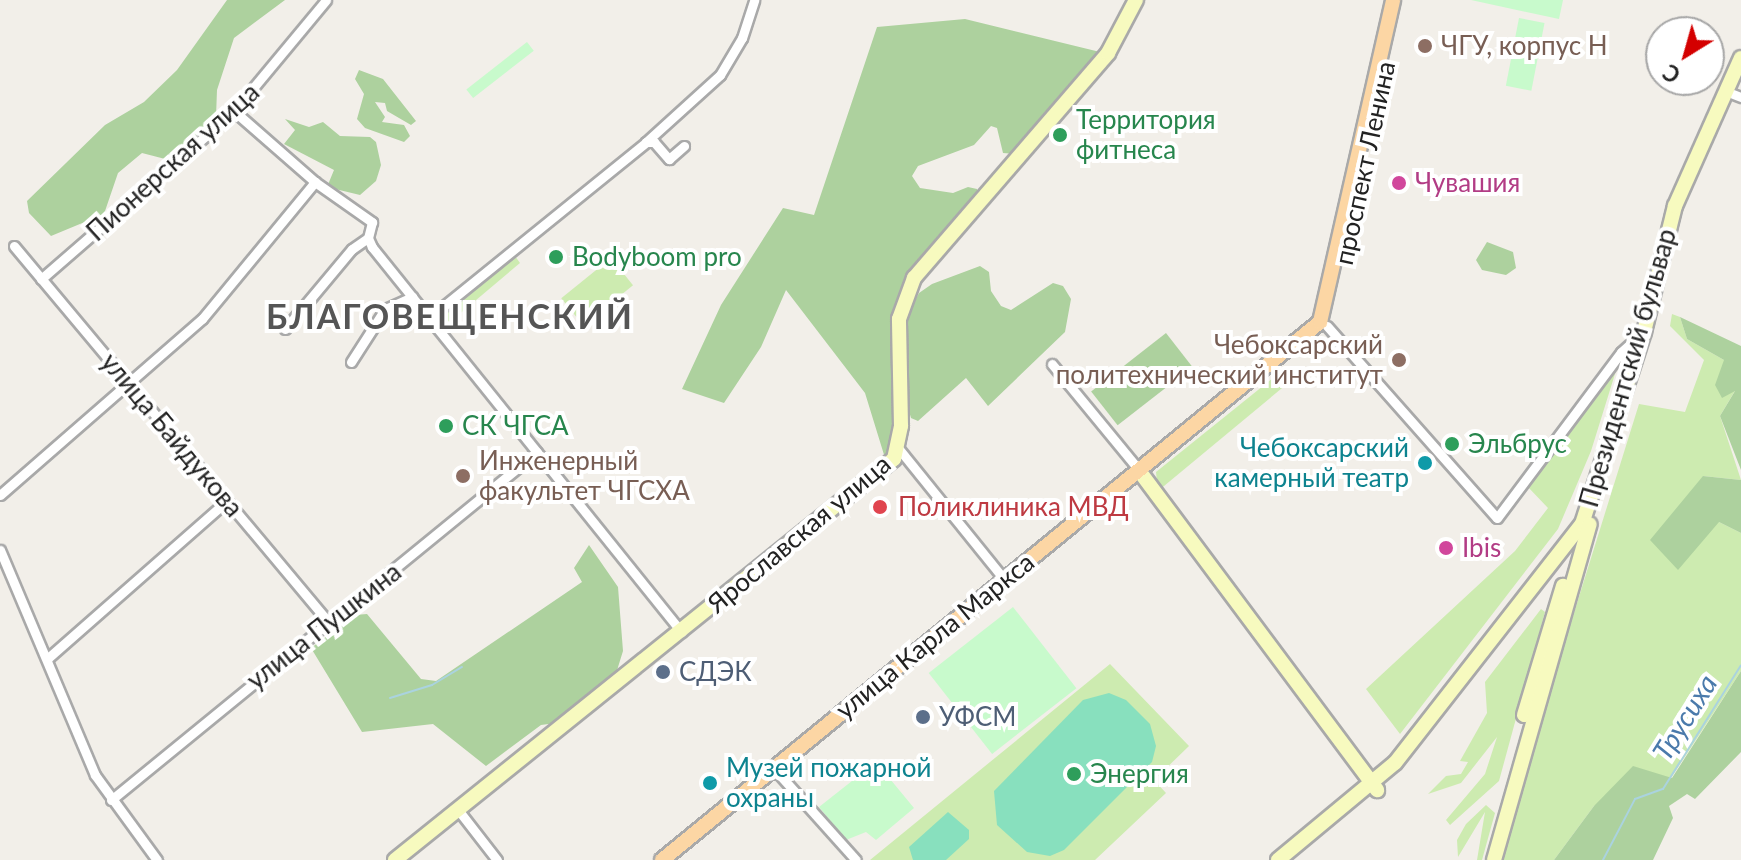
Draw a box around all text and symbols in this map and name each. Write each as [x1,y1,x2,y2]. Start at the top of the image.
north arrow [1645,16,1725,96]
place label: ЧГУ, корпус Н [1441,30,1608,62]
marker: ЧГУ, корпус Н [1416,37,1434,55]
street label: проспект Ленина [1328,58,1402,268]
text: С [1658,59,1685,89]
street label: Пионерская улица [81,77,265,247]
place label: Территория фитнеса [1076,104,1216,166]
marker: Территория фитнеса [1051,126,1069,144]
place label: Чувашия [1415,167,1520,199]
marker: Чувашия [1390,174,1408,192]
street label: Президентский бульвар [1573,225,1683,511]
place label: Bodyboom pro [572,241,742,273]
marker: Bodyboom pro [547,248,565,266]
district label: БЛАГОВЕЩЕНСКИЙ [266,296,634,336]
place label: Чебоксарский политехнический институт [1056,329,1383,390]
street label: улица Байдукова [94,347,250,523]
marker: Чебоксарский политехнический институт [1390,351,1408,369]
place label: СК ЧГСА [462,410,569,442]
marker: СК ЧГСА [437,417,455,435]
place label: Эльбрус [1468,428,1567,460]
place label: Чебоксарский камерный театр [1214,432,1409,494]
marker: Эльбрус [1443,435,1461,453]
place label: Инженерный факультет ЧГСХА [479,445,690,506]
street label: Ярославская улица [701,448,897,620]
marker: Чебоксарский камерный театр [1416,454,1434,472]
marker: Инженерный факультет ЧГСХА [454,467,472,485]
place label: Поликлиника МВД [898,491,1129,523]
marker: Поликлиника МВД [869,496,891,518]
place label: Ibis [1462,532,1501,564]
marker: Ibis [1437,539,1455,557]
street label: улица Карла Маркса [829,546,1041,726]
street label: улица Пушкина [241,556,407,696]
place label: СДЭК [679,656,752,688]
marker: СДЭК [654,663,672,681]
water label: Трусиха [1645,668,1723,766]
place label: УФСМ [939,701,1016,733]
marker: УФСМ [914,708,932,726]
place label: Музей пожарной охраны [726,752,931,814]
place label: Энергия [1090,758,1189,790]
marker: Энергия [1065,765,1083,783]
marker: Музей пожарной охраны [701,774,719,792]

